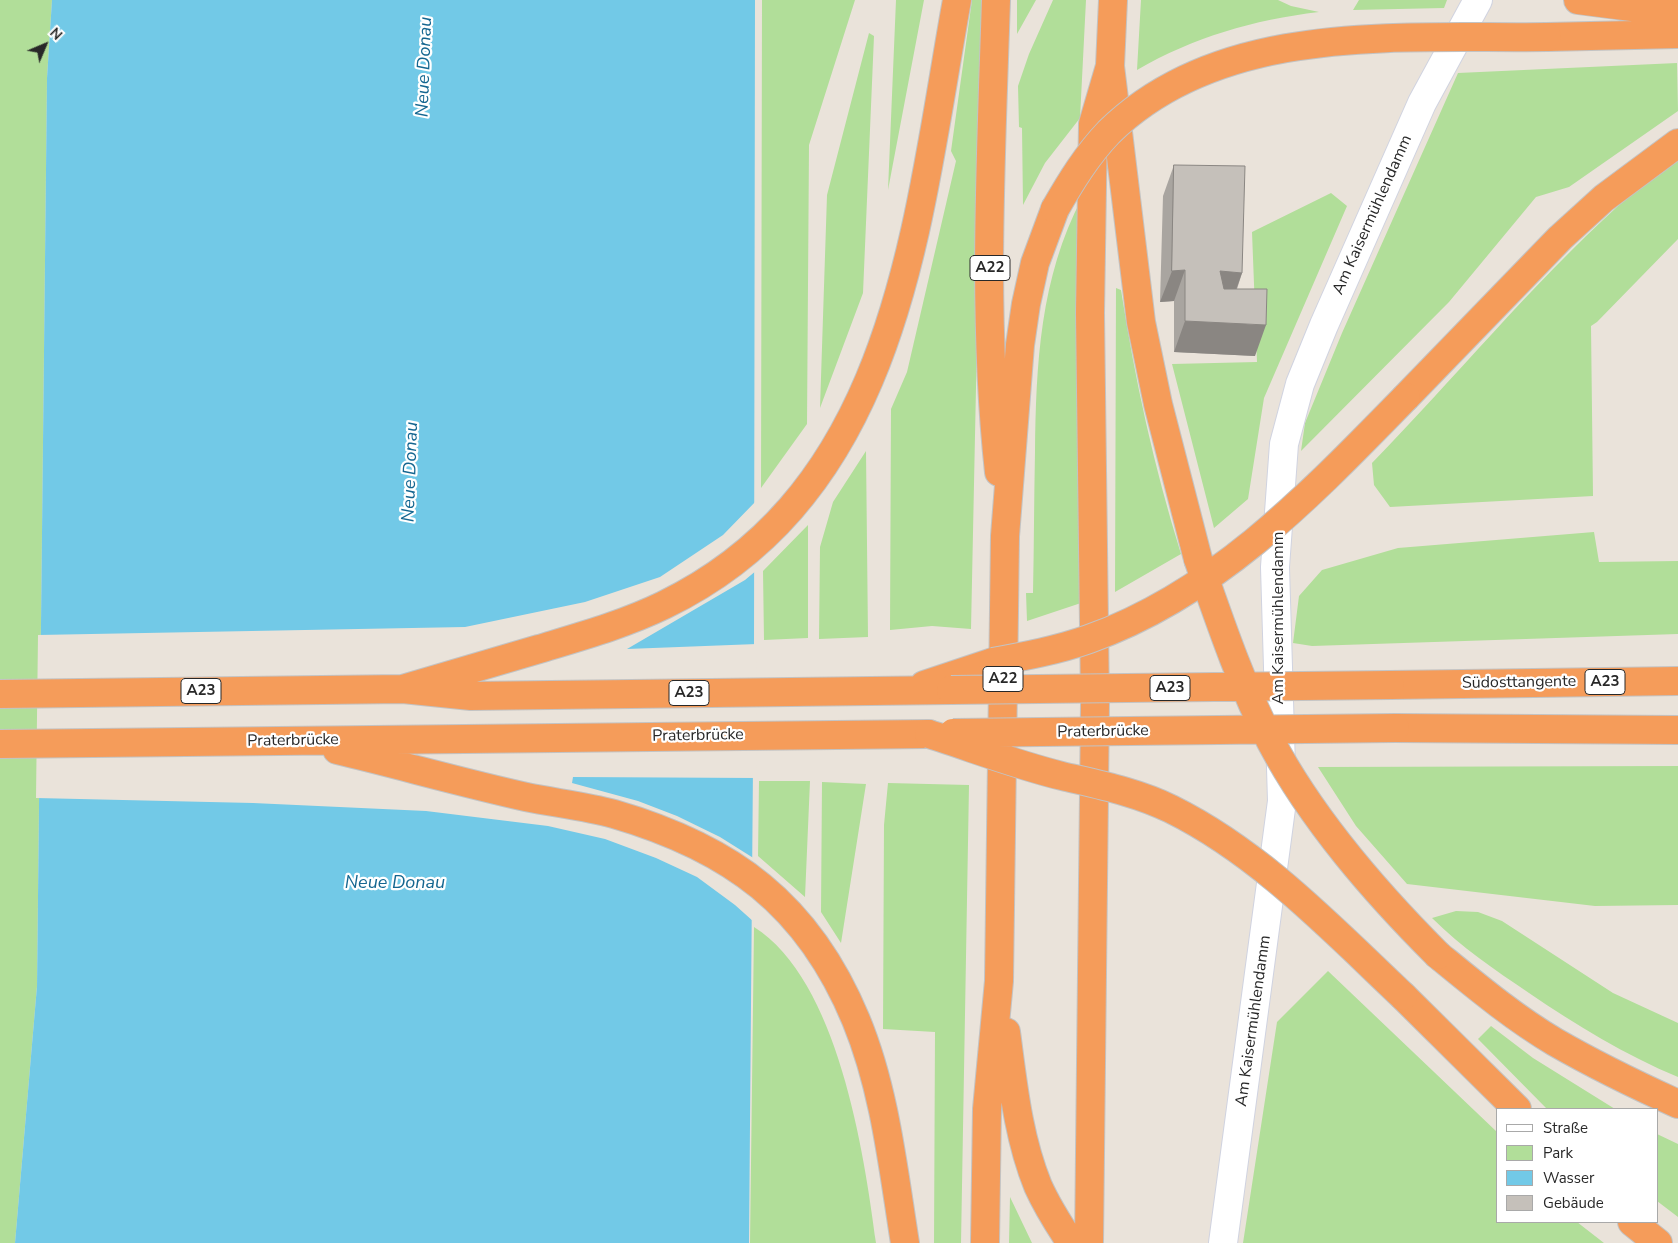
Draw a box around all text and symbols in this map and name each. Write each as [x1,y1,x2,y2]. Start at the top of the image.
water label: Neue Donau [412,16,438,118]
north arrow [20,20,70,70]
text: N [46,24,66,44]
street label: Am Kaisermühlendamm [1329,132,1417,298]
road number: A22 [970,256,1010,280]
water label: Neue Donau [398,421,424,523]
street label: Am Kaisermühlendamm [1269,532,1289,704]
road number: A22 [983,666,1023,692]
road number: A23 [1585,670,1625,694]
street label: Südosttangente [1462,672,1576,694]
road number: A23 [1150,676,1190,700]
road number: A23 [181,678,221,704]
road number: A23 [669,680,709,706]
street label: Praterbrücke [1057,722,1149,742]
street label: Praterbrücke [652,726,744,746]
street label: Praterbrücke [247,731,339,751]
water label: Neue Donau [345,873,445,895]
street label: Am Kaisermühlendamm [1232,934,1276,1108]
legend [1496,1108,1658,1223]
text: Straße [1543,1118,1588,1138]
text: Park [1543,1143,1573,1163]
text: Wasser [1543,1168,1594,1188]
text: Gebäude [1543,1193,1604,1213]

